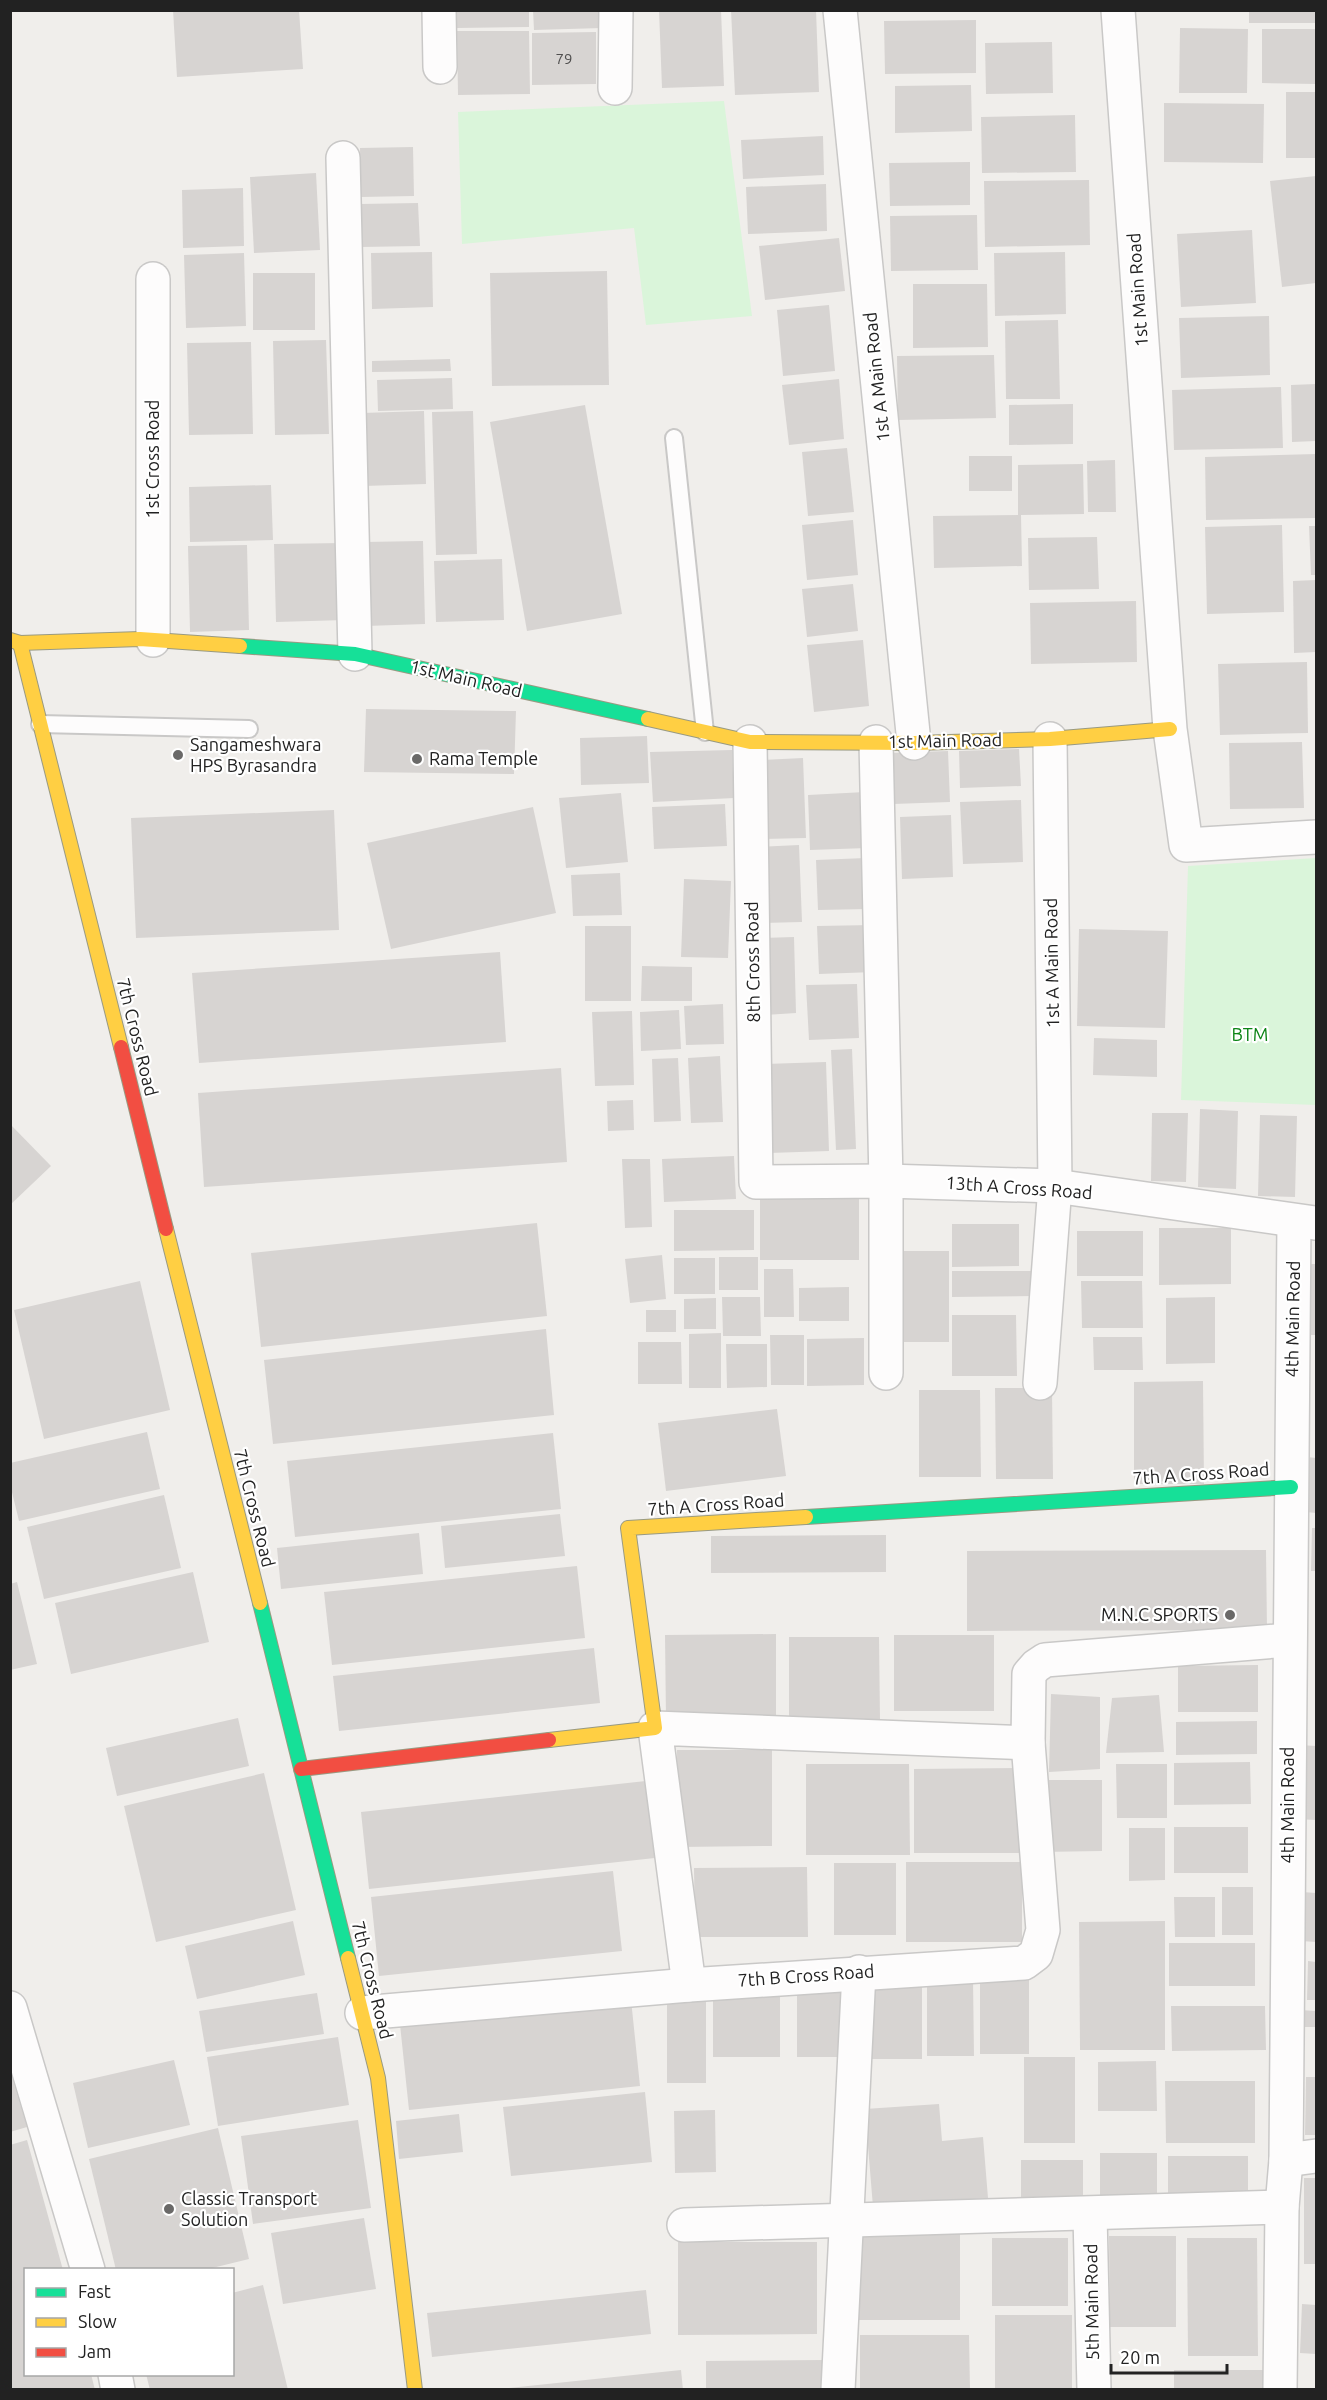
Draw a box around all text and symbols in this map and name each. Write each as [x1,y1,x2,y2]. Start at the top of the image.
house number: 79 [556,50,572,67]
street label: 1st Main Road [1123,232,1151,348]
street label: 1st A Main Road [859,311,893,443]
street label: 1st Cross Road [142,400,162,518]
street label: 1st Main Road [408,655,524,701]
street label: 1st Main Road [888,729,1002,751]
place label: Sangameshwara HPS Byrasandra [190,734,321,775]
marker: Sangameshwara HPS Byrasandra [171,748,185,762]
place label: Rama Temple [429,748,538,768]
marker: Rama Temple [410,752,424,766]
street label: 1st A Main Road [1040,898,1062,1028]
street label: 8th Cross Road [741,901,763,1023]
street label: 7th Cross Road [114,976,162,1098]
park label: BTM [1231,1024,1269,1044]
street label: 13th A Cross Road [945,1172,1093,1202]
street label: 4th Main Road [1281,1260,1303,1378]
street label: 7th Cross Road [231,1447,279,1569]
street label: 7th A Cross Road [1132,1458,1270,1488]
street label: 7th A Cross Road [647,1489,785,1519]
place label: M.N.C SPORTS [1101,1604,1218,1624]
marker: M.N.C SPORTS [1223,1608,1237,1622]
street label: 4th Main Road [1277,1747,1297,1863]
street label: 7th Cross Road [349,1919,397,2041]
street label: 7th B Cross Road [737,1960,875,1990]
place label: Classic Transport Solution [181,2188,317,2229]
marker: Classic Transport Solution [162,2202,176,2216]
street label: 5th Main Road [1080,2243,1102,2361]
legend [24,2268,234,2376]
text: Fast [78,2281,111,2301]
text: Slow [78,2311,117,2331]
scale bar [1111,2337,1226,2375]
text: Jam [78,2341,112,2361]
text: 20 m [1120,2347,1160,2367]

